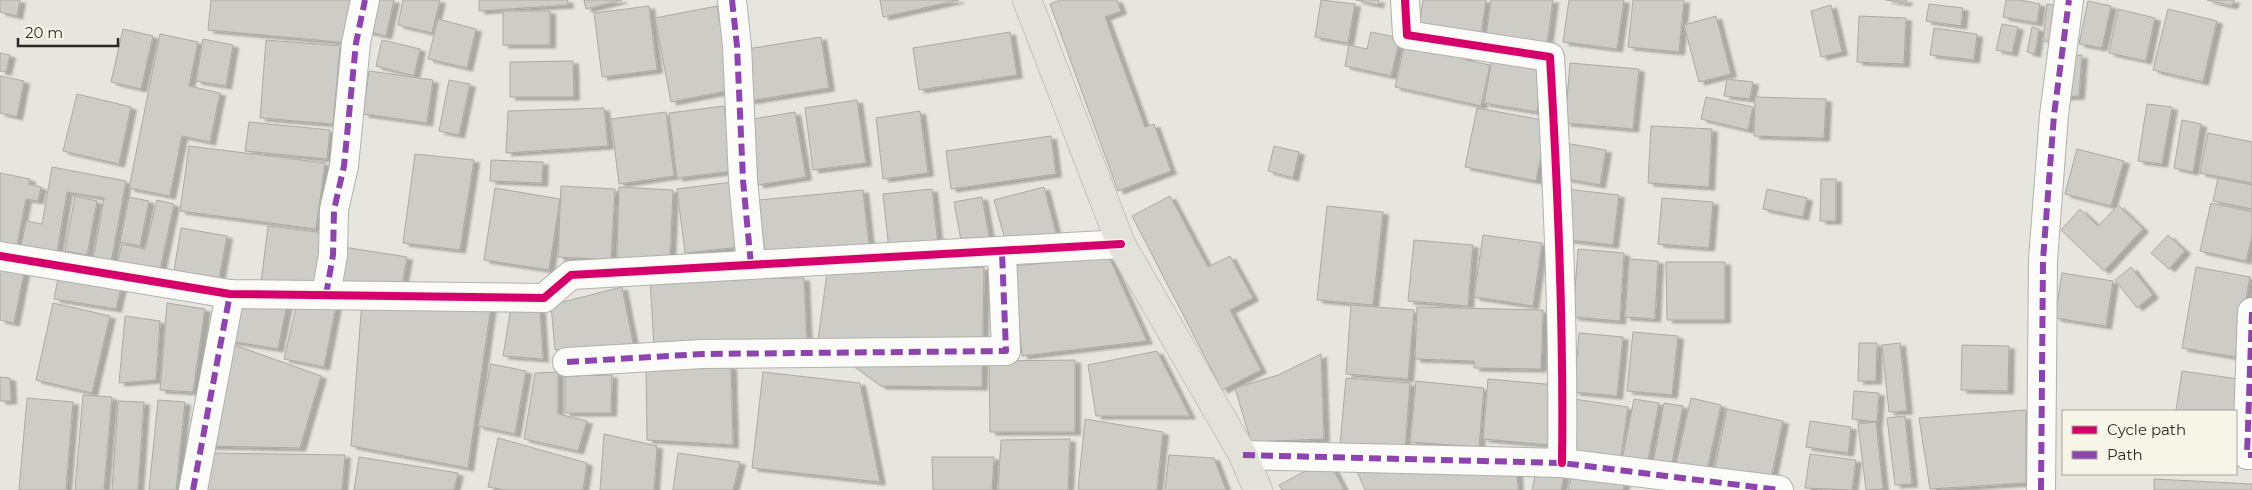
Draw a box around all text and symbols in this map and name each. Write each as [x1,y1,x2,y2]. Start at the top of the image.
scale bar [18,15,118,47]
text: 20 m [25,23,63,42]
legend [2062,410,2237,475]
text: Cycle path [2107,420,2186,439]
text: Path [2107,445,2143,464]

